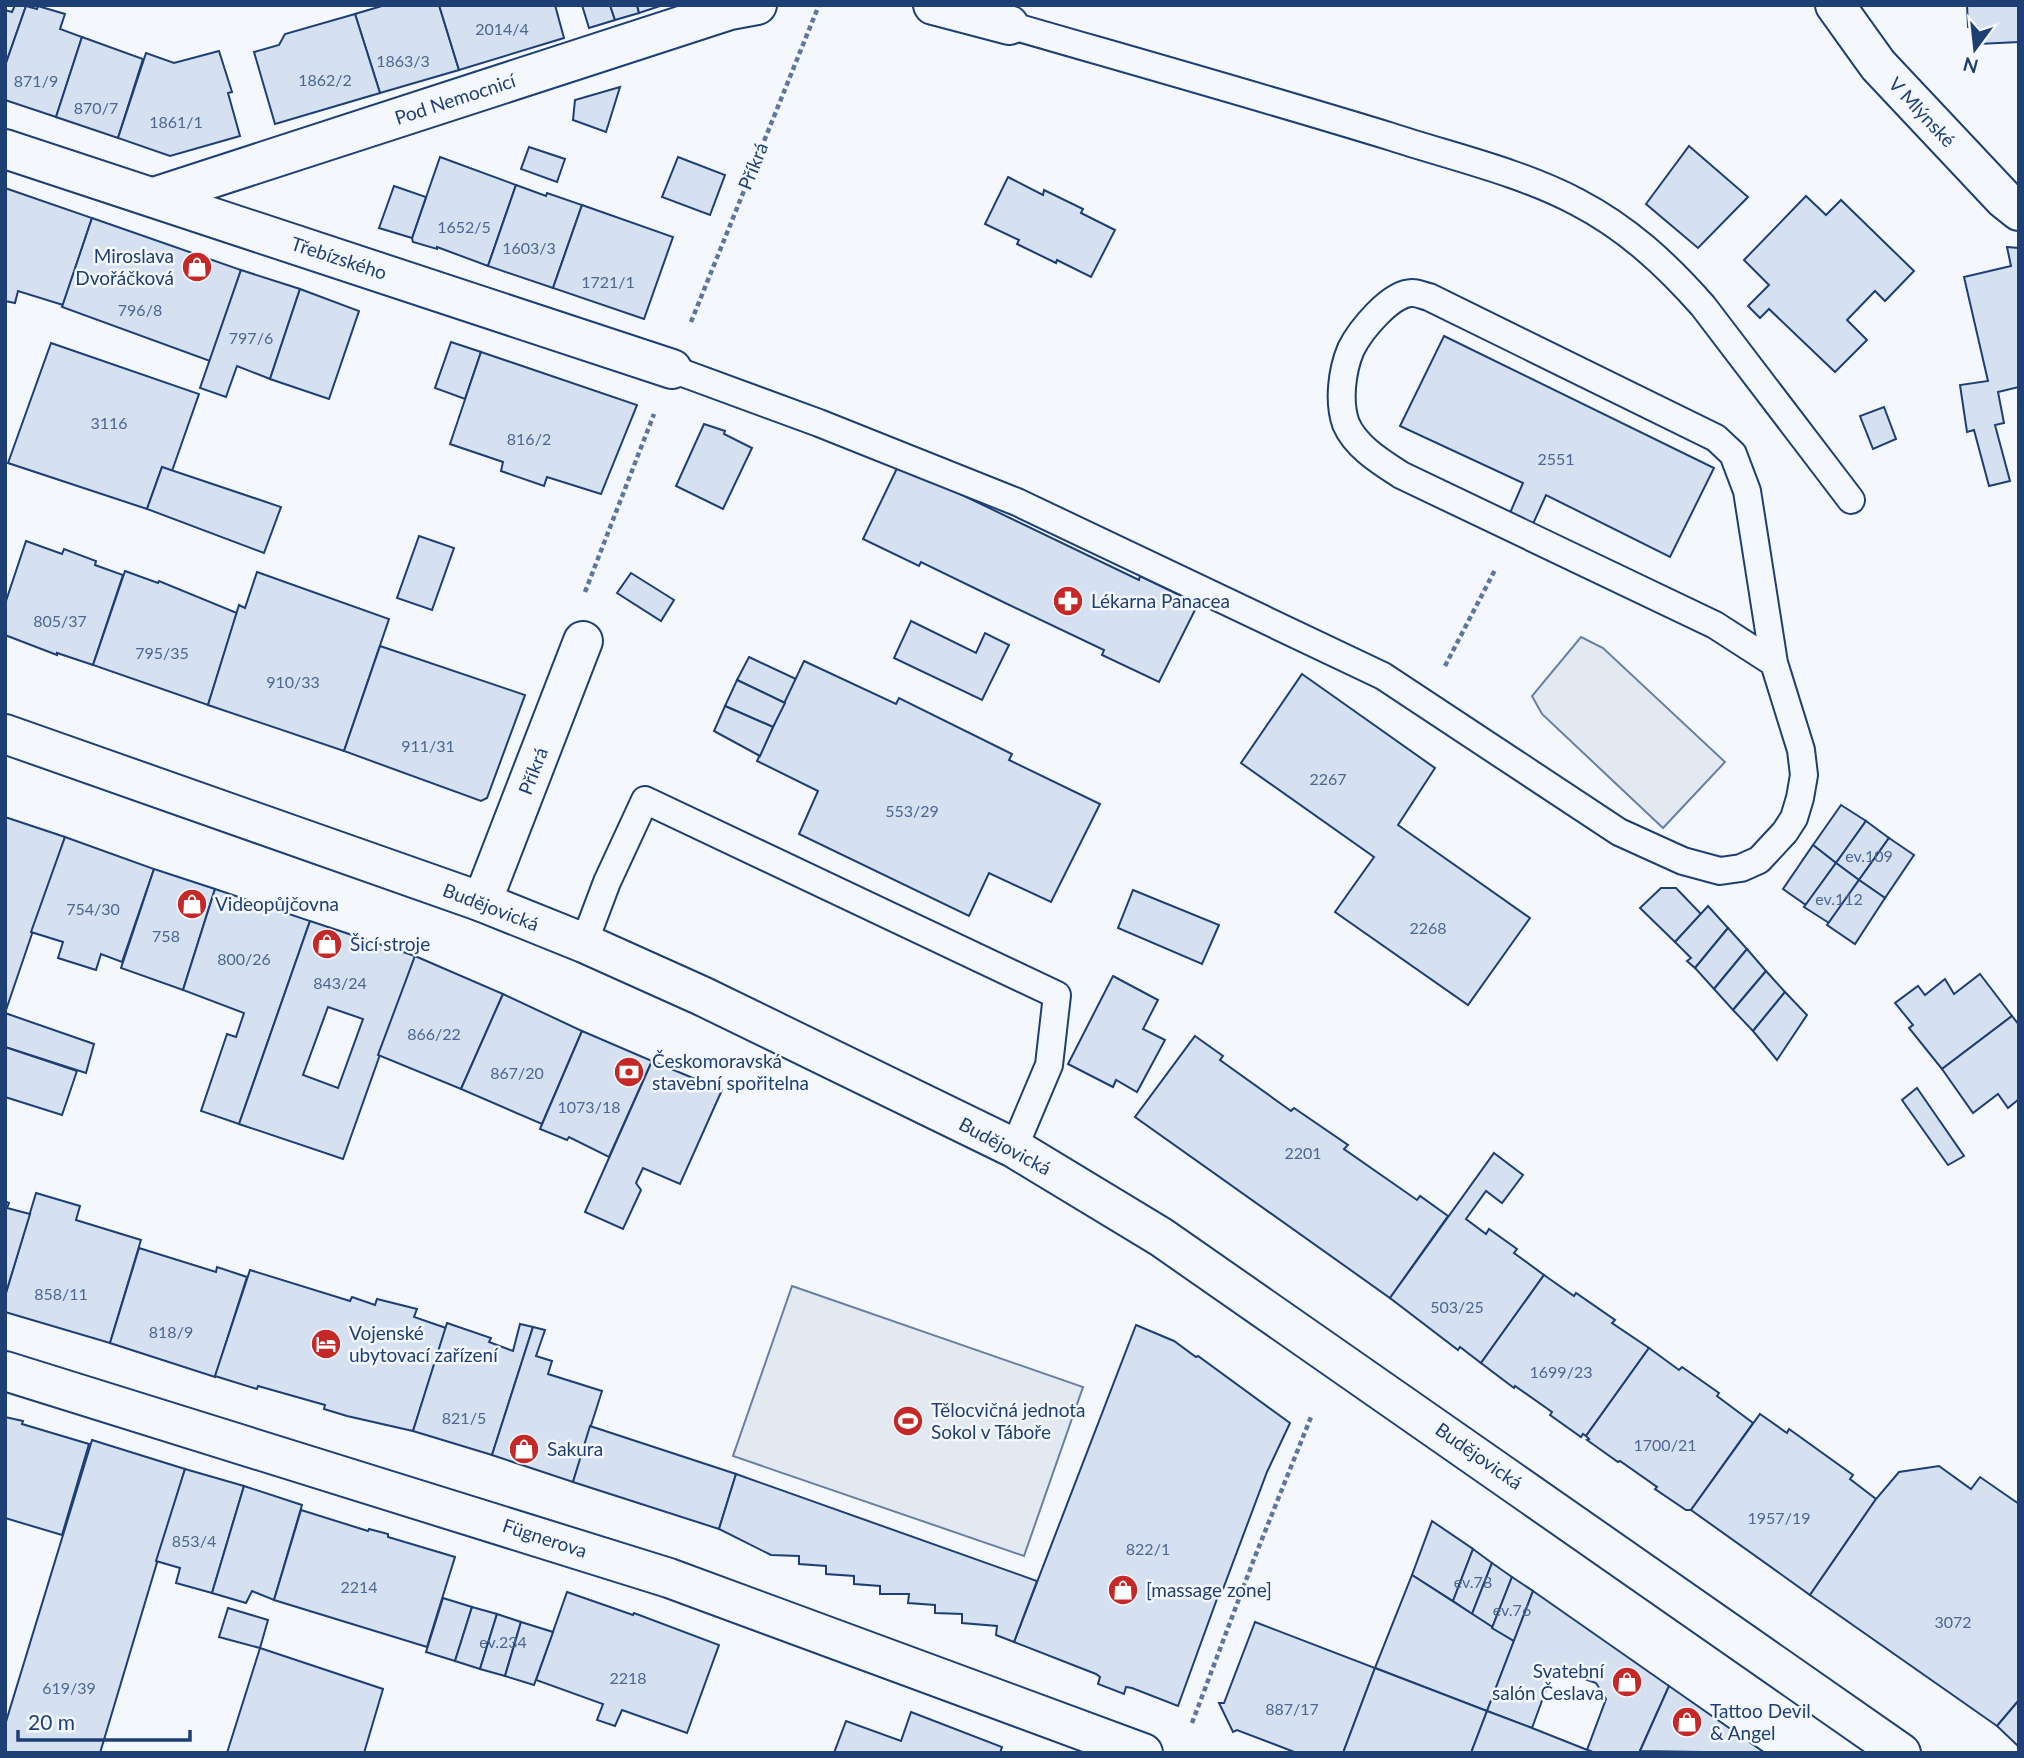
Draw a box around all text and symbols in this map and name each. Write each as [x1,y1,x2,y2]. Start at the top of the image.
north arrow [1940,14,2010,84]
house number: 2014/4 [475,19,529,38]
house number: 1863/3 [376,51,430,70]
text: N [1960,53,1981,79]
street label: Pod Nemocnicí [392,68,520,129]
house number: 1862/2 [298,70,352,89]
house number: 871/9 [14,71,58,90]
street label: V Mlýnské [1884,72,1960,151]
house number: 870/7 [74,98,118,117]
house number: 1861/1 [149,112,203,131]
street label: Příkrá [733,139,772,193]
house number: 1652/5 [437,217,491,236]
street label: Třebízského [288,231,390,284]
house number: 1603/3 [502,238,556,257]
place label: Miroslava Dvořáčková [75,244,174,289]
shop icon: Miroslava Dvořáčková [180,250,214,284]
house number: 1721/1 [581,272,635,291]
house number: 796/8 [118,300,162,319]
house number: 797/6 [229,328,273,347]
house number: 3116 [90,413,128,432]
house number: 816/2 [507,429,551,448]
house number: 2551 [1537,449,1575,468]
pharmacy icon: Lékarna Panacea [1051,584,1085,618]
place label: Lékarna Panacea [1091,589,1230,612]
house number: 805/37 [33,611,87,630]
house number: 795/35 [135,643,189,662]
house number: 910/33 [266,672,320,691]
house number: 911/31 [401,736,455,755]
street label: Příkrá [513,744,552,798]
house number: 2267 [1309,769,1347,788]
house number: 553/29 [885,801,939,820]
house number: ev.109 [1845,846,1893,865]
street label: Budějovická [440,878,542,935]
shop icon: Videopůjčovna [175,887,209,921]
house number: ev.112 [1815,889,1863,908]
place label: Videopůjčovna [215,892,339,915]
house number: 754/30 [66,899,120,918]
house number: 2268 [1409,918,1447,937]
house number: 758 [152,926,180,945]
shop icon: Šicí stroje [310,927,344,961]
place label: Šicí stroje [350,932,430,955]
house number: 800/26 [217,949,271,968]
house number: 843/24 [313,973,367,992]
house number: 866/22 [407,1024,461,1043]
place label: Českomoravská stavební spořitelna [652,1049,809,1094]
bank icon: Českomoravská stavební spořitelna [612,1055,646,1089]
house number: 867/20 [490,1063,544,1082]
house number: 1073/18 [558,1097,620,1116]
street label: Budějovická [955,1112,1055,1179]
house number: 2201 [1284,1143,1322,1162]
house number: 858/11 [34,1284,88,1303]
house number: 503/25 [1430,1297,1484,1316]
place label: Vojenské ubytovací zařízení [349,1321,499,1366]
house number: 818/9 [149,1322,193,1341]
hotel icon: Vojenské ubytovací zařízení [309,1327,343,1361]
house number: 1699/23 [1530,1362,1592,1381]
place label: Tělocvičná jednota Sokol v Táboře [931,1398,1086,1443]
sports icon: Tělocvičná jednota Sokol v Táboře [891,1404,925,1438]
house number: 821/5 [442,1408,486,1427]
street label: Budějovická [1431,1417,1527,1494]
shop icon: Sakura [507,1432,541,1466]
house number: 1700/21 [1634,1435,1696,1454]
place label: Sakura [547,1437,603,1460]
house number: 1957/19 [1748,1508,1810,1527]
street label: Fügnerova [500,1513,590,1562]
house number: 853/4 [172,1531,216,1550]
house number: 822/1 [1126,1539,1170,1558]
house number: ev.78 [1454,1572,1492,1591]
shop icon: [massage zone] [1106,1573,1140,1607]
house number: 2214 [340,1577,378,1596]
place label: [massage zone] [1146,1578,1272,1601]
house number: ev.76 [1493,1600,1531,1619]
house number: 3072 [1934,1612,1972,1631]
house number: ev.234 [479,1632,527,1651]
place label: Svatební salón Česlava [1492,1659,1605,1704]
shop icon: Svatební salón Česlava [1610,1665,1644,1699]
house number: 2218 [609,1668,647,1687]
house number: 619/39 [42,1678,96,1697]
scale bar [18,1698,189,1742]
house number: 887/17 [1265,1699,1319,1718]
place label: Tattoo Devil & Angel [1710,1699,1811,1744]
shop icon: Tattoo Devil & Angel [1670,1705,1704,1739]
text: 20 m [28,1709,75,1734]

